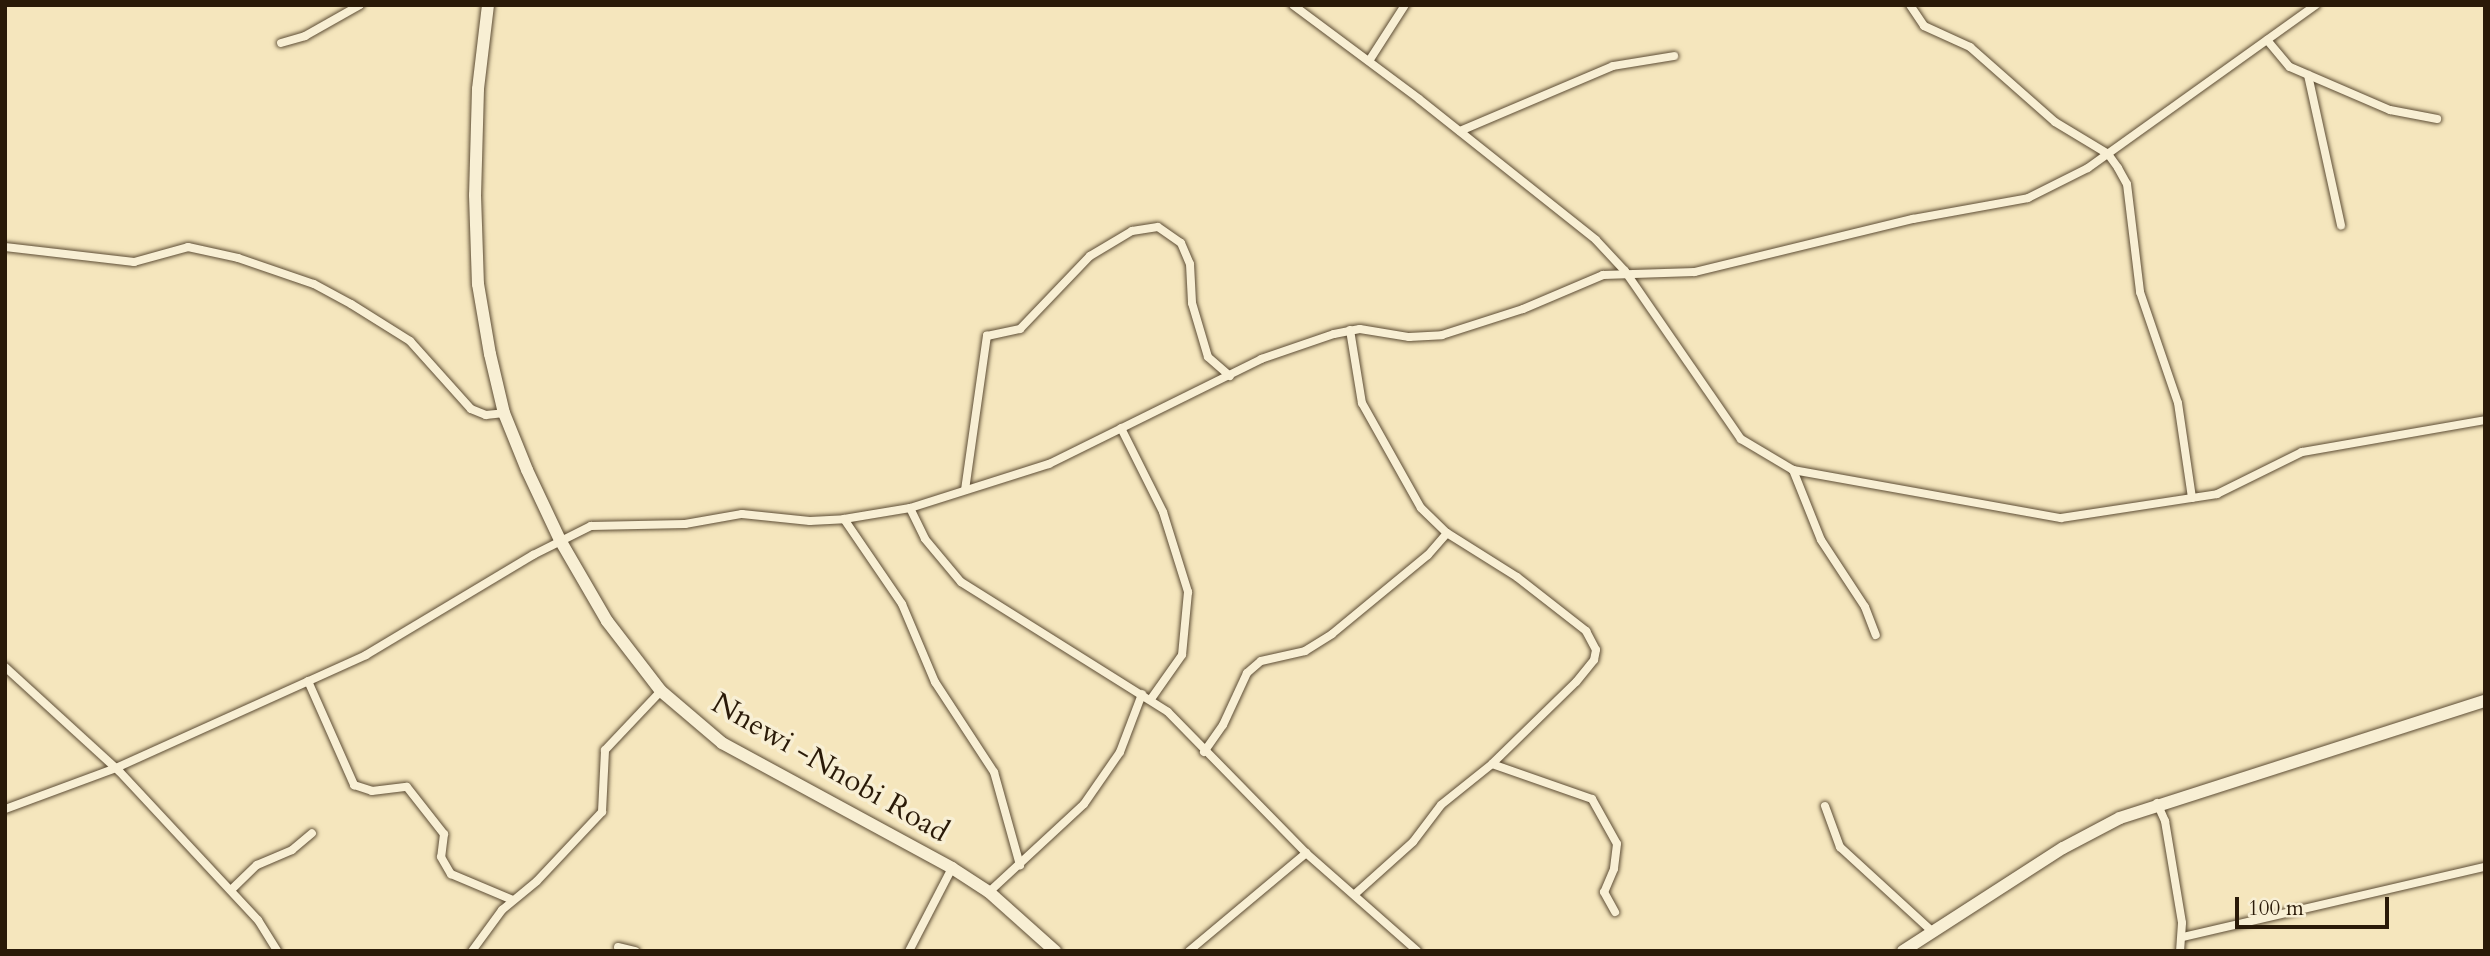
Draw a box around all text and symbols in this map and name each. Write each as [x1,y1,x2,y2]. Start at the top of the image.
street label: Nnewi -Nnobi Road [705,686,955,850]
scale bar [2238,883,2392,927]
text: 100 m [2248,894,2304,923]

